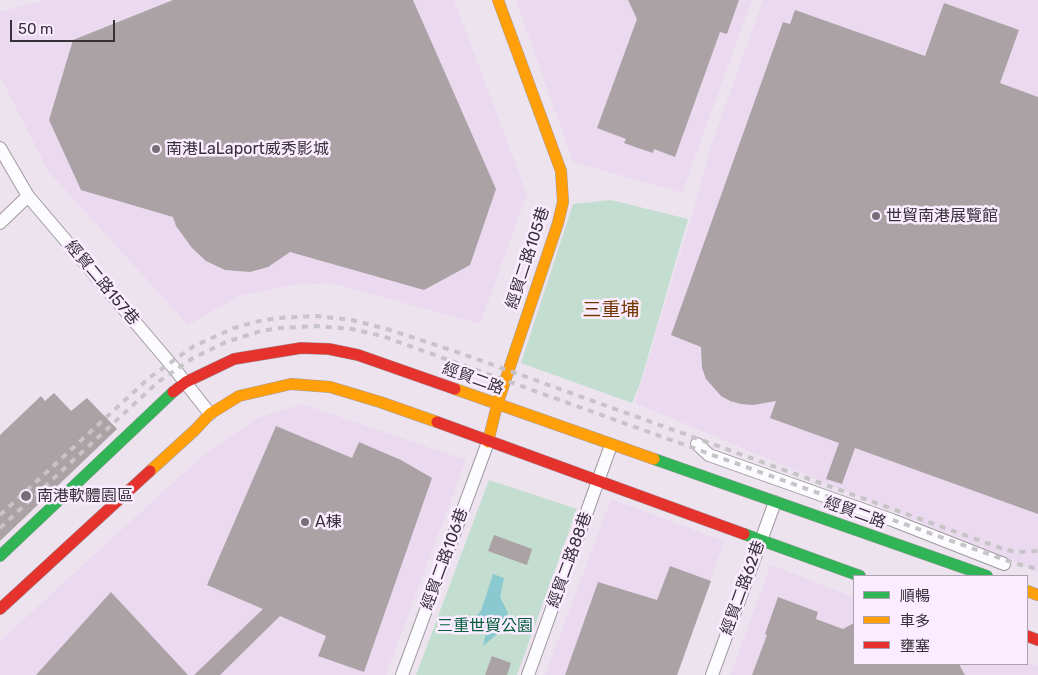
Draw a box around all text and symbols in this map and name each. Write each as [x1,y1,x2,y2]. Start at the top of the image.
scale bar [12,10,118,42]
text: 50 m [18,20,53,38]
place label: 南港LaLaport威秀影城 [166,139,329,159]
marker: 南港LaLaport威秀影城 [150,143,162,155]
street label: 經貿二路105巷 [502,204,554,312]
place label: 世貿南港展覽館 [886,206,998,226]
marker: 世貿南港展覽館 [870,210,882,222]
street label: 經貿二路157巷 [61,237,143,329]
district label: 三重埔 [583,300,639,322]
street label: 經貿二路 [440,359,506,399]
place label: 南港軟體園區 [37,486,133,506]
marker: 南港軟體園區 [19,489,33,503]
street label: 經貿二路 [822,493,888,533]
street label: 經貿二路106巷 [418,506,472,612]
street label: 經貿二路88巷 [544,510,596,610]
place label: A棟 [315,512,342,532]
marker: A棟 [299,516,311,528]
street label: 經貿二路62巷 [717,538,769,638]
legend [853,575,1028,665]
text: 順暢 [900,587,930,605]
text: 車多 [900,612,930,630]
park label: 三重世貿公園 [437,616,533,636]
text: 壅塞 [900,637,930,655]

